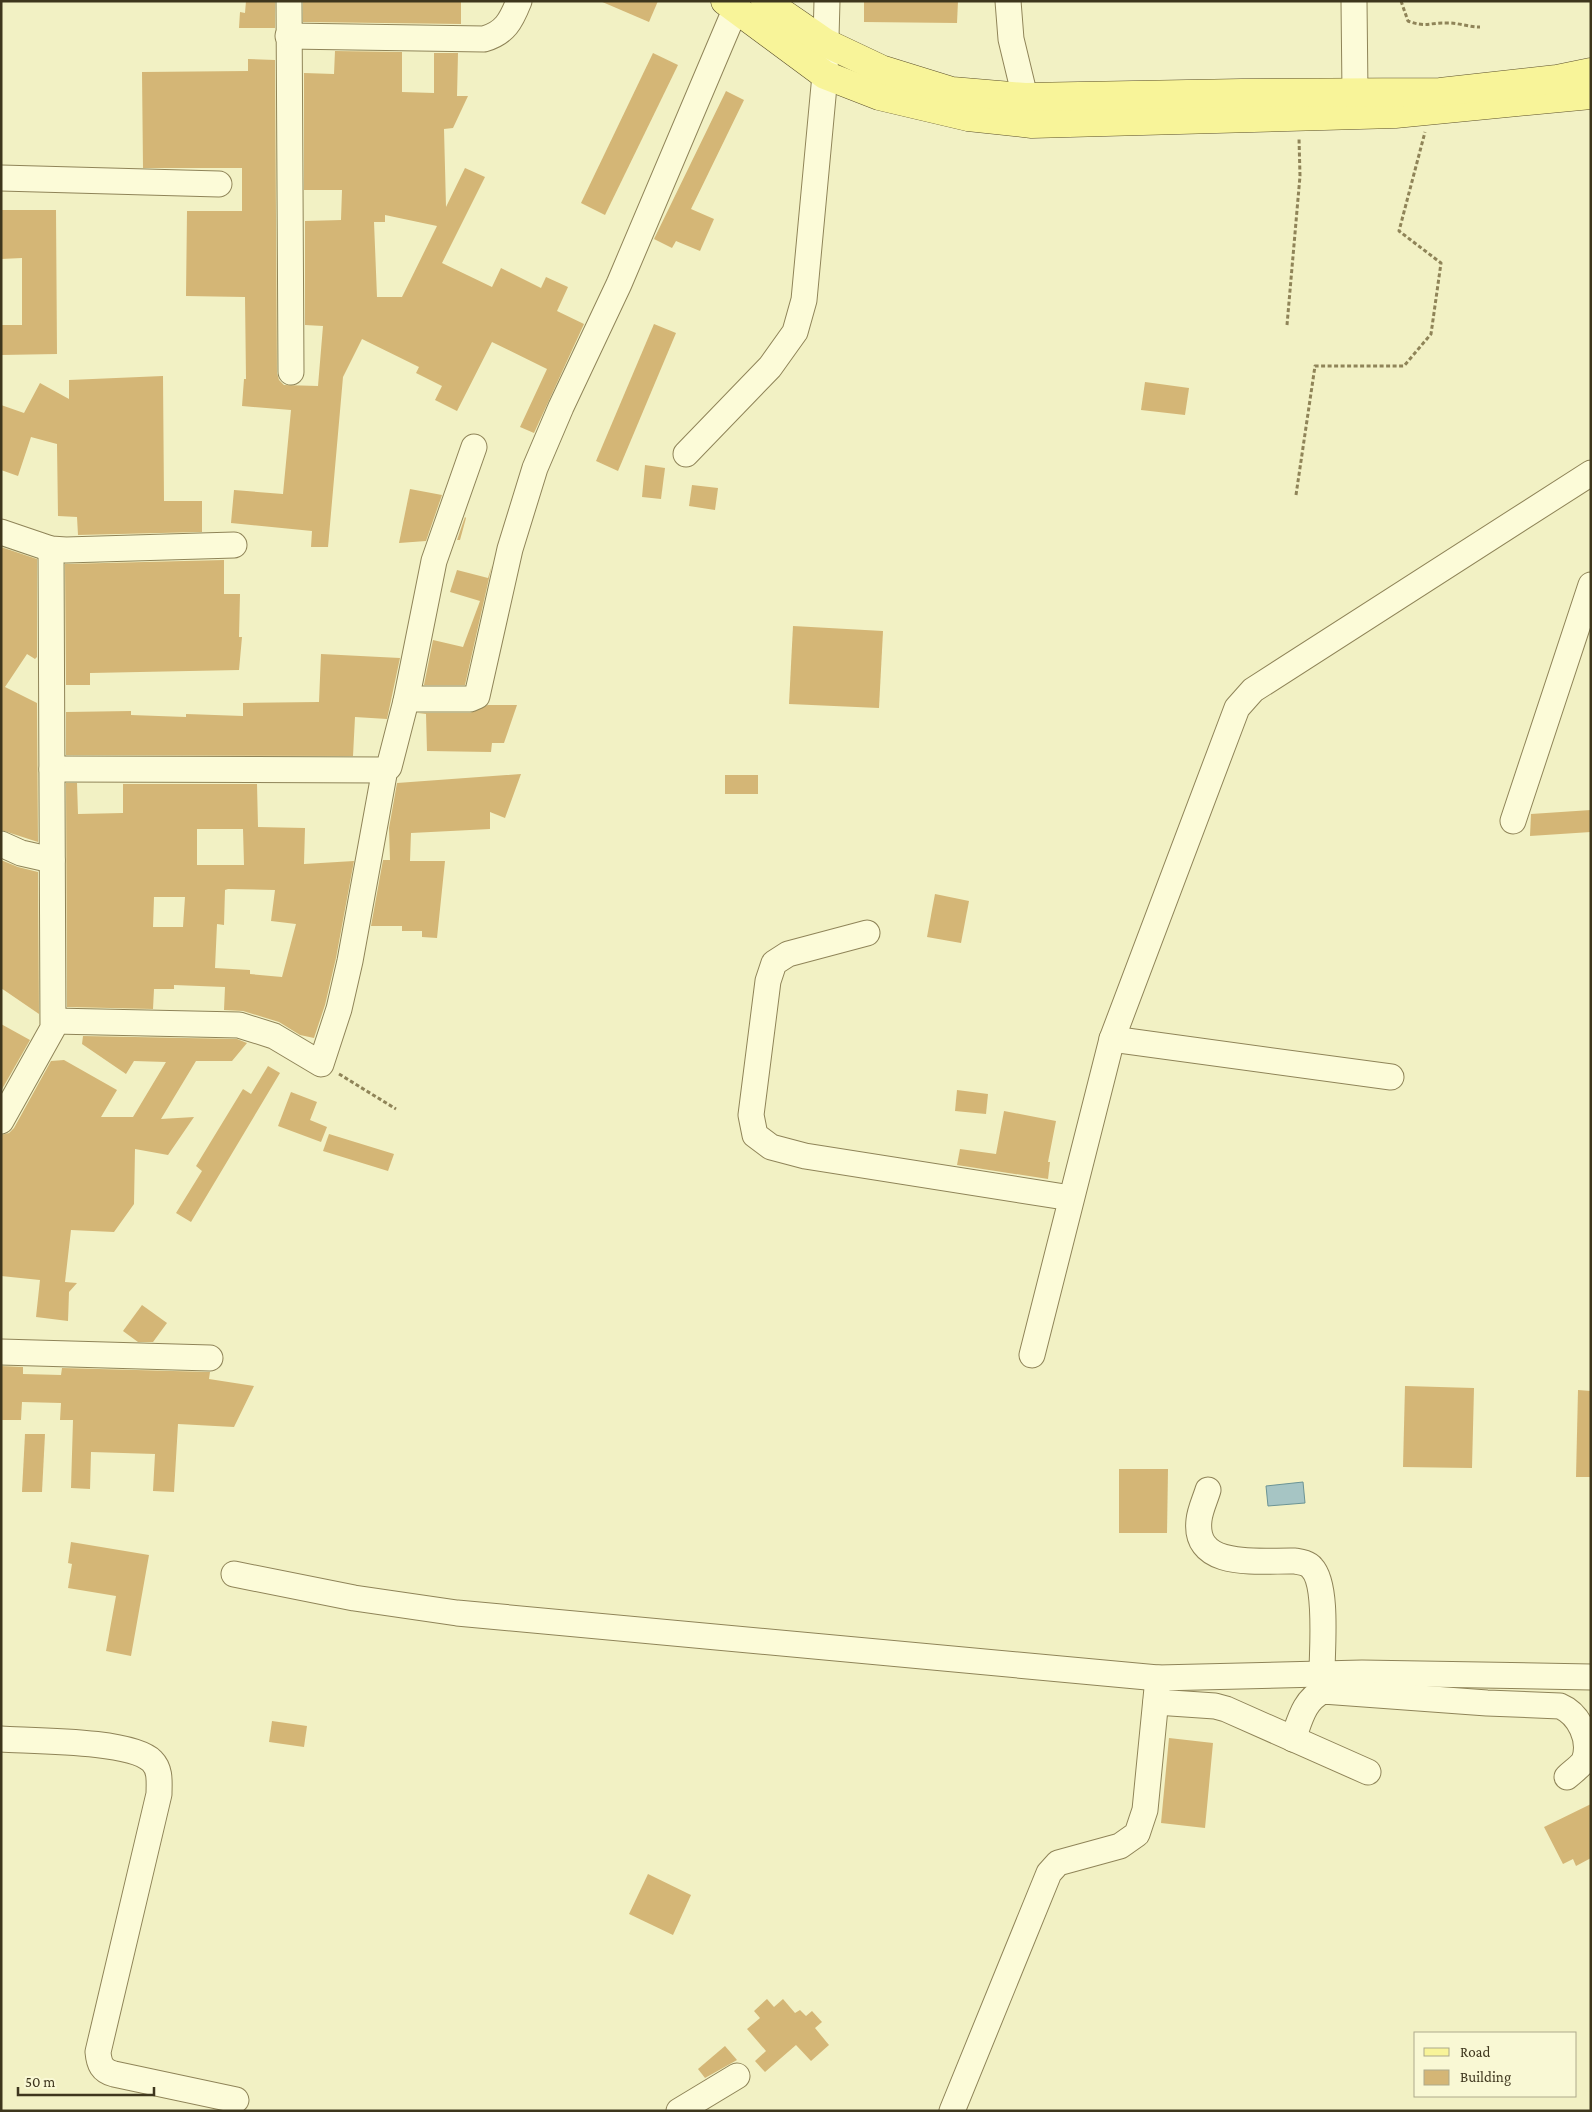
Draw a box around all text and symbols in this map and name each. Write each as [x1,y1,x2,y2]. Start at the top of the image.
legend [1414,2032,1577,2097]
text: Road [1460,2044,1491,2060]
scale bar [18,2064,154,2096]
text: Building [1460,2069,1511,2086]
text: 50 m [25,2074,55,2090]

